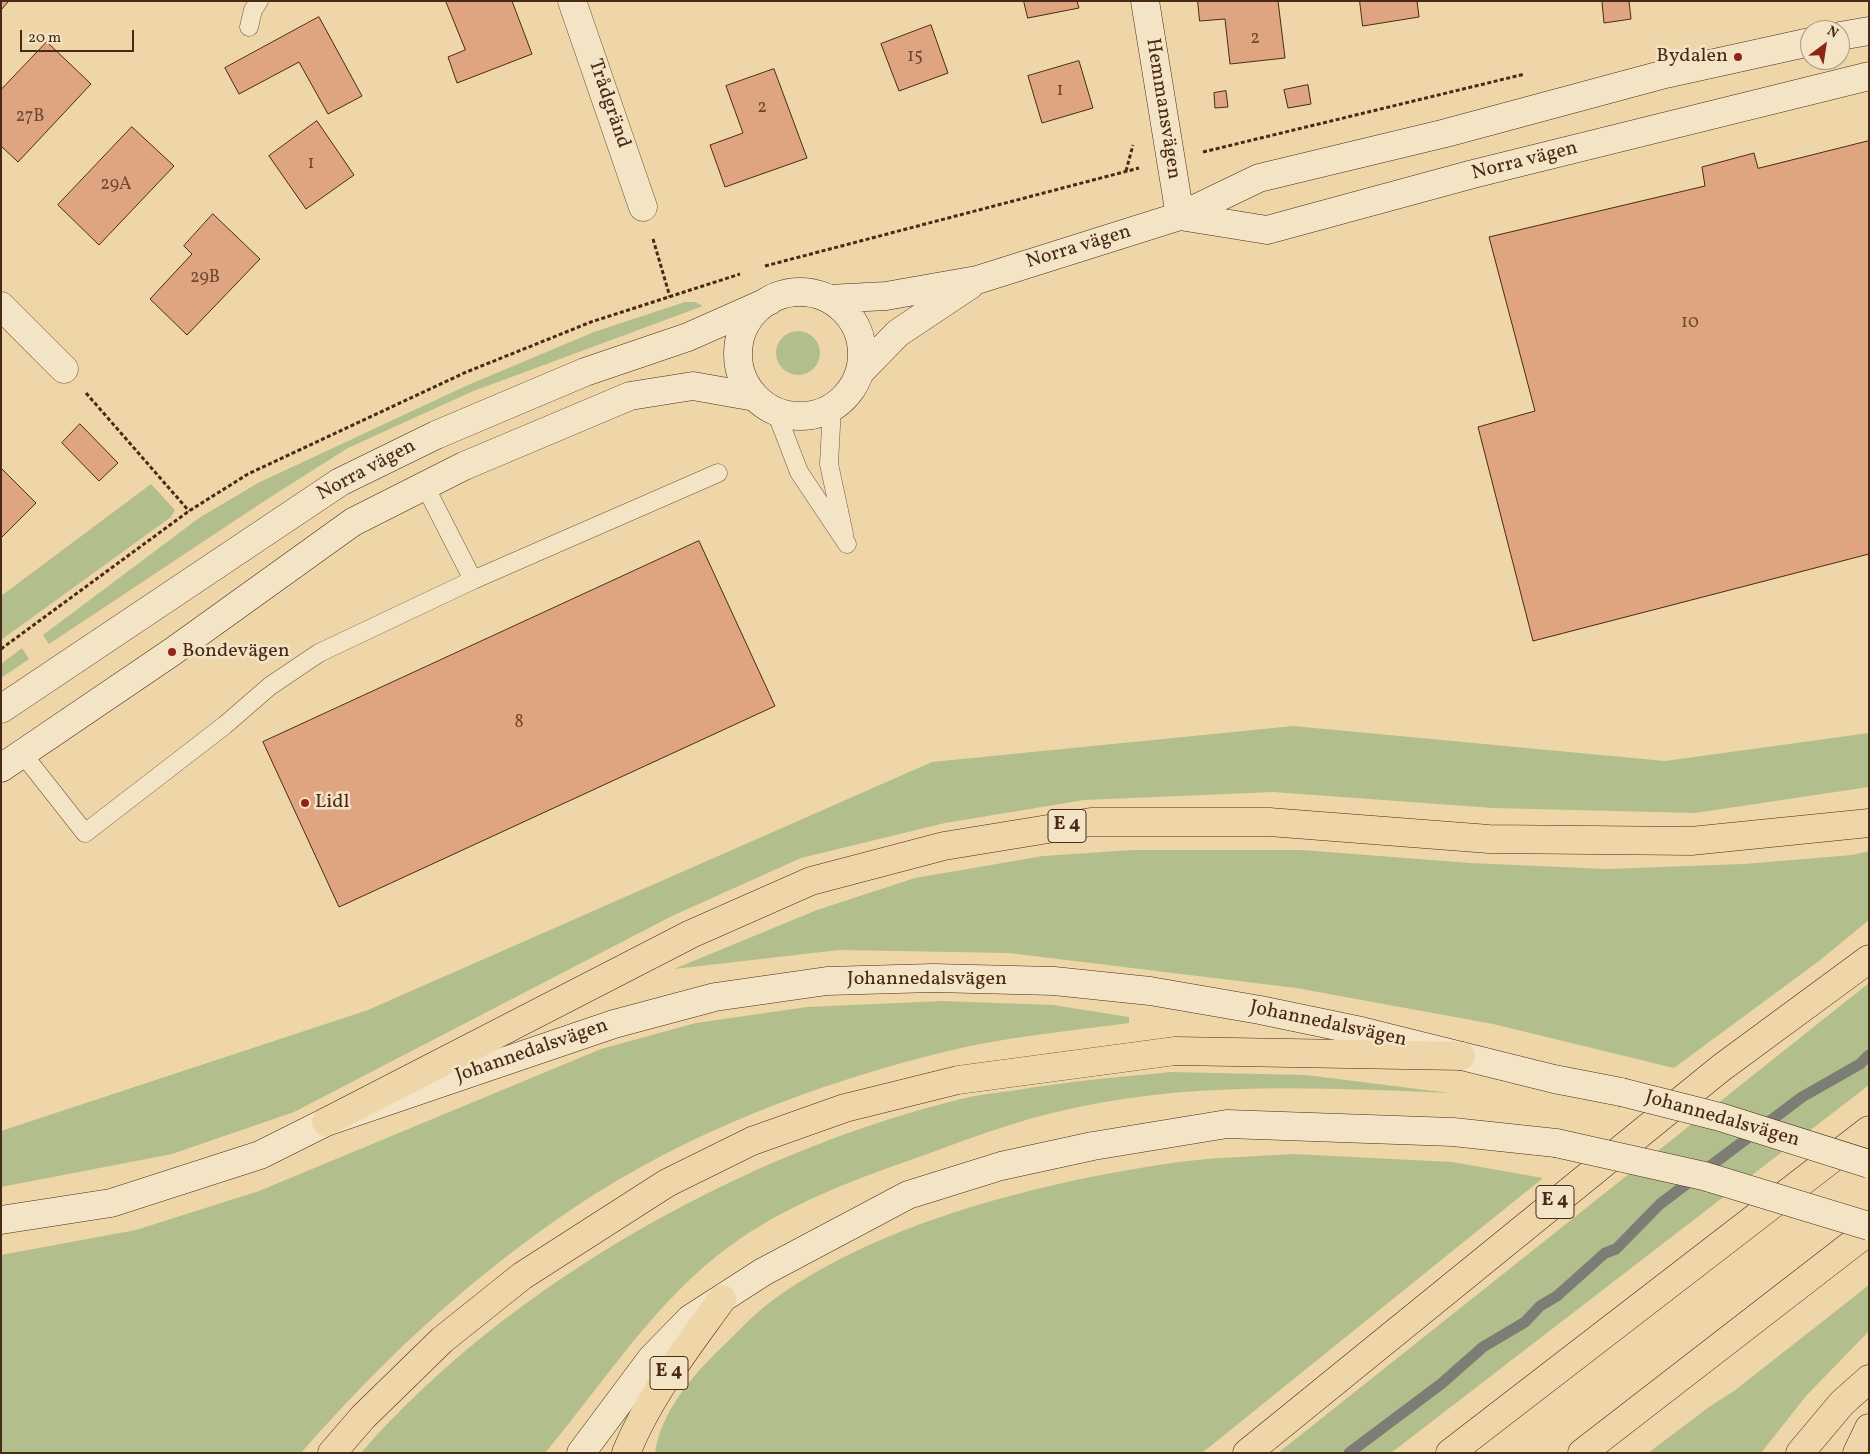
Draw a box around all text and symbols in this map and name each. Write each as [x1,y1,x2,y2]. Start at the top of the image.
scale bar [22,20,136,52]
north arrow [1800,20,1850,70]
text: N [1823,22,1842,43]
text: 20 m [28,28,61,49]
house number: 2 [1250,29,1260,51]
street label: Hemmansvägen [1139,37,1185,181]
place label: Bydalen [1656,45,1728,69]
house number: 15 [907,47,923,69]
marker: Bydalen [1732,51,1744,63]
street label: Trådgränd [582,56,634,152]
house number: 1 [1057,81,1063,103]
house number: 2 [757,98,767,120]
house number: 27B [15,107,45,129]
street label: Norra vägen [1470,137,1580,187]
house number: 1 [308,154,314,176]
house number: 29A [100,175,132,197]
street label: Norra vägen [1024,221,1134,275]
house number: 29B [190,268,220,290]
house number: 10 [1681,313,1699,335]
street label: Norra vägen [314,435,420,507]
place label: Bondevägen [182,640,290,664]
marker: Bondevägen [166,646,178,658]
house number: 8 [514,713,524,735]
place label: Lidl [315,791,349,815]
marker: Lidl [299,797,311,809]
road number: E 4 [1048,809,1086,842]
street label: Johannedalsvägen [847,968,1007,992]
street label: Johannedalsvägen [1247,997,1409,1053]
street label: Johannedalsvägen [453,1015,611,1089]
street label: Johannedalsvägen [1642,1086,1802,1154]
road number: E 4 [1536,1186,1574,1218]
road number: E 4 [650,1356,688,1390]

